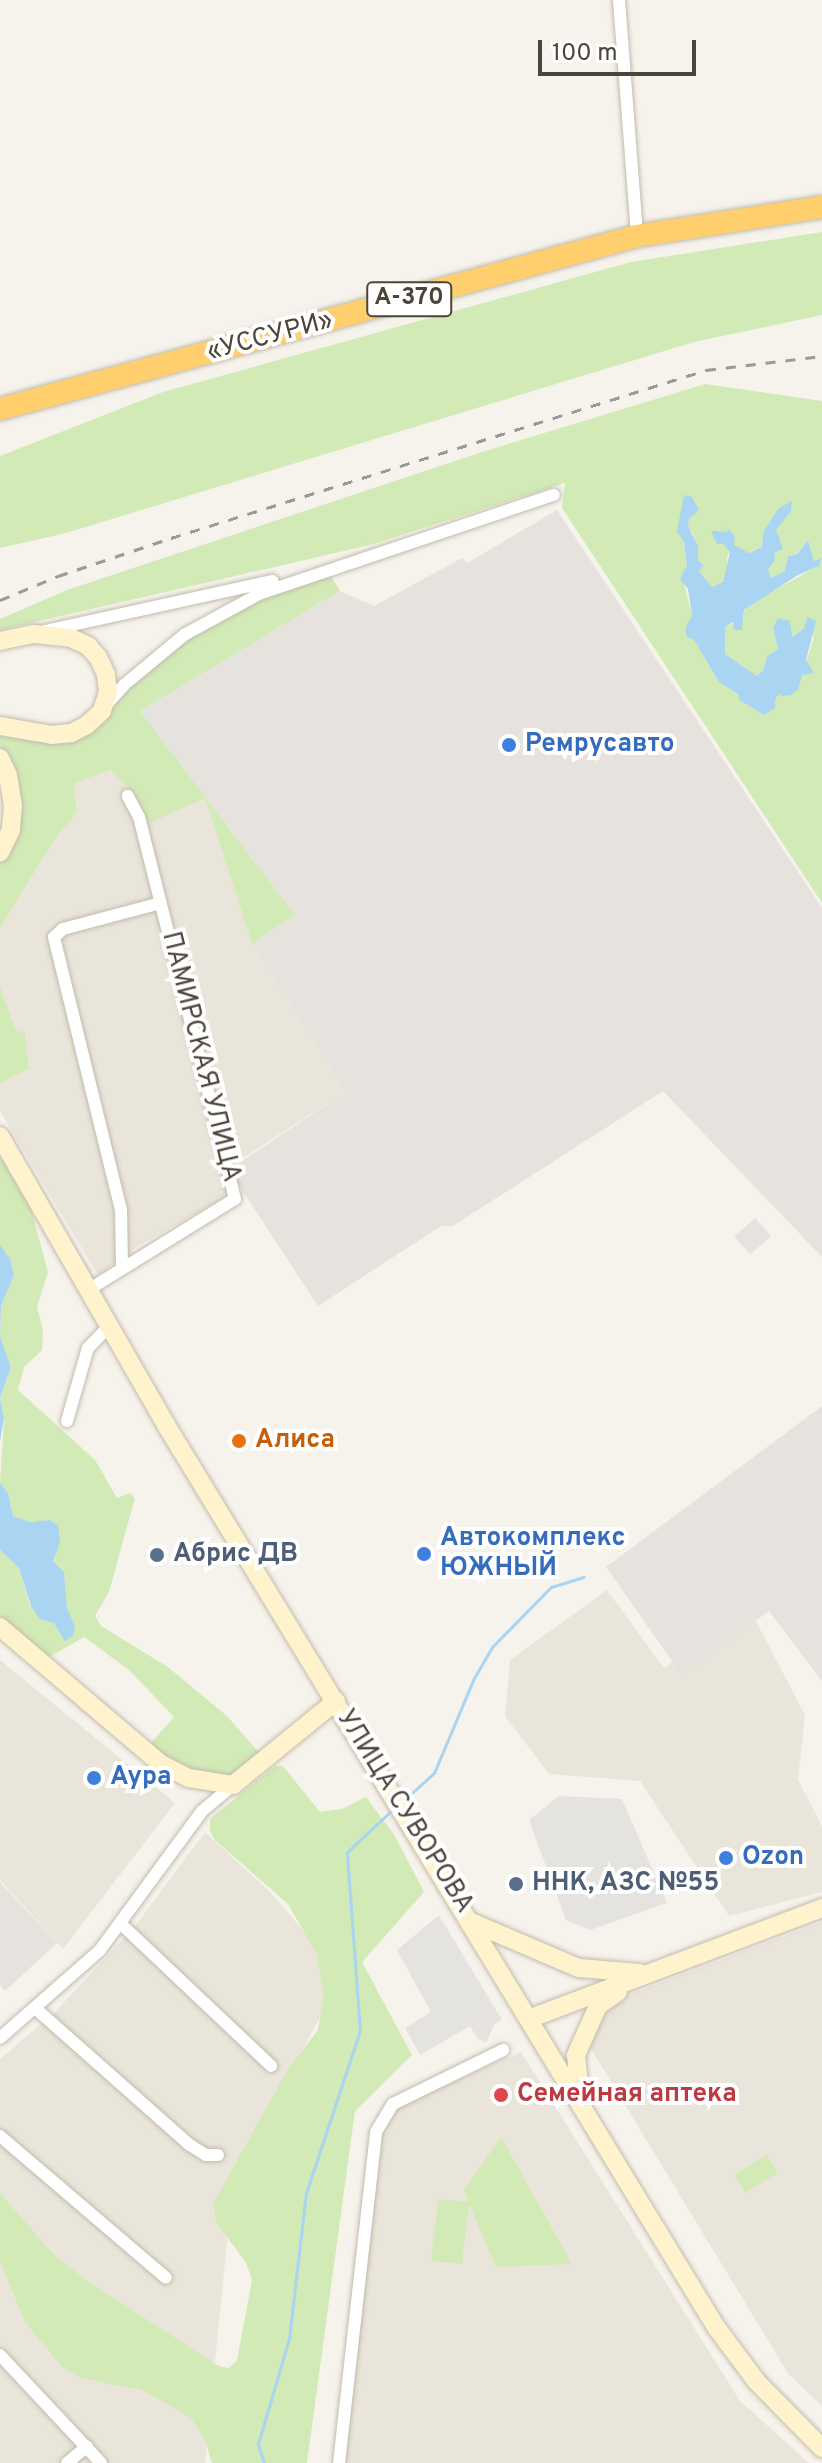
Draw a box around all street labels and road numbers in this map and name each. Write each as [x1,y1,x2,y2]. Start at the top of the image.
road number: А-370 [365,279,453,319]
street label: «УССУРИ» [204,305,336,369]
street label: ПАМИРСКАЯ УЛИЦА [154,929,246,1185]
street label: УЛИЦА СУВОРОВА [328,1704,480,1920]

